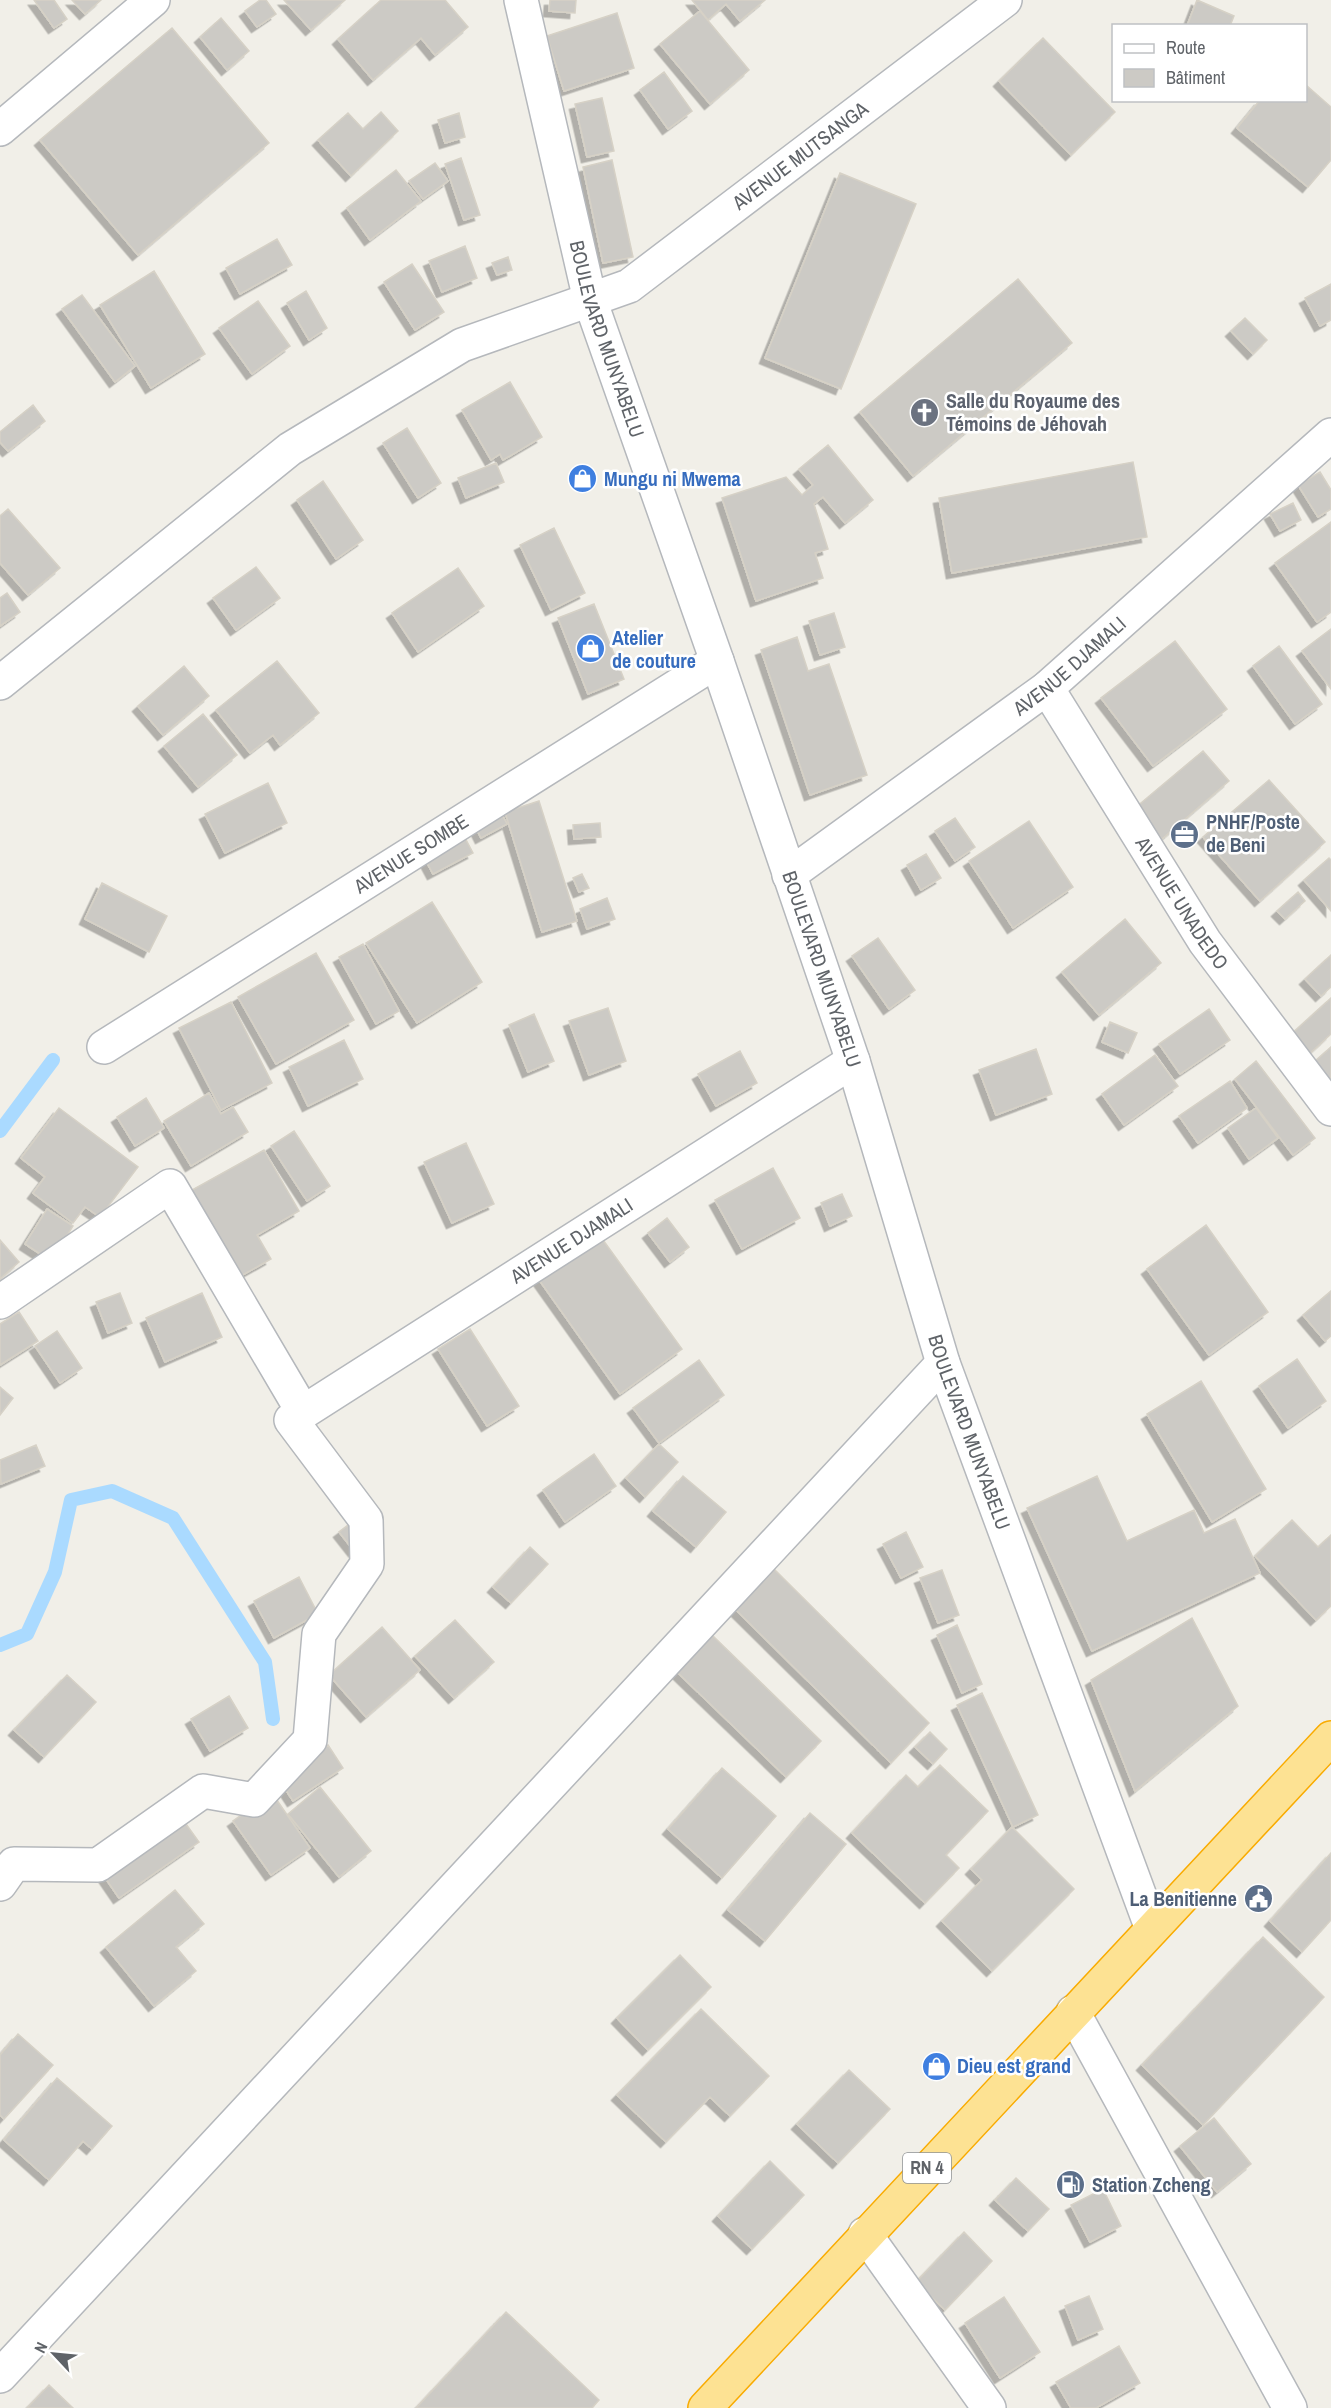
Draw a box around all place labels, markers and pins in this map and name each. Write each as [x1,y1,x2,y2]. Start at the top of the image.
place label: Salle du Royaume des Témoins de Jéhovah [946,387,1120,437]
church icon: Salle du Royaume des Témoins de Jéhovah [909,397,941,429]
shop icon: Mungu ni Mwema [567,463,599,495]
place label: Mungu ni Mwema [604,465,741,492]
place label: Atelier de couture [612,624,696,674]
shop icon: Atelier de couture [575,633,607,665]
place label: PNHF/Poste de Beni [1206,808,1300,858]
office icon: PNHF/Poste de Beni [1169,818,1201,850]
public building icon: La Benitienne [1242,1883,1274,1915]
place label: La Benitienne [1129,1885,1237,1912]
shop icon: Dieu est grand [920,2050,952,2082]
place label: Dieu est grand [957,2052,1071,2079]
fuel station icon: Station Zcheng [1055,2169,1087,2201]
place label: Station Zcheng [1092,2171,1210,2198]

